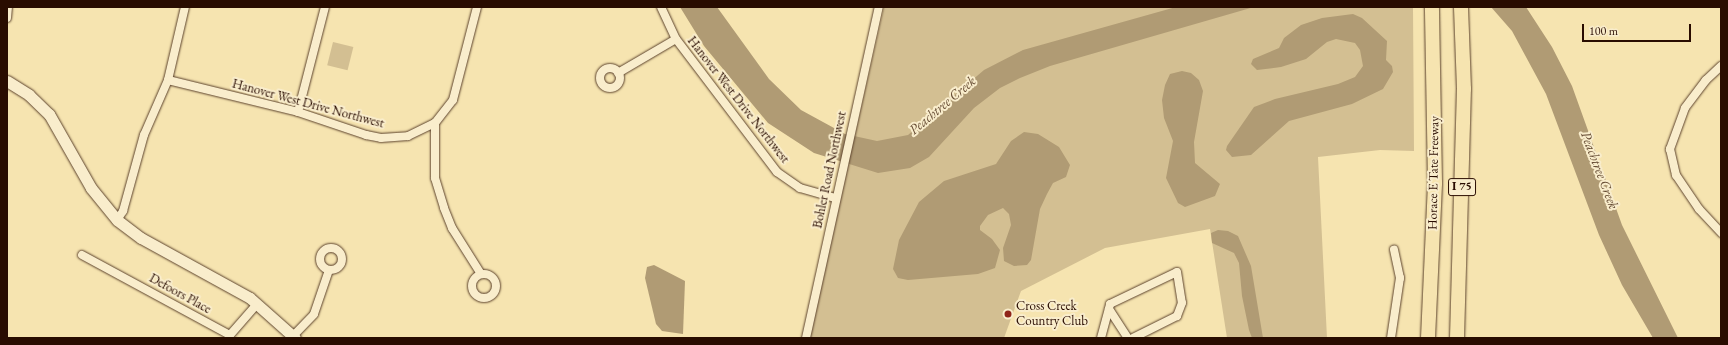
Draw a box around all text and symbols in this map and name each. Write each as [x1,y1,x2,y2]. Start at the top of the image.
scale bar [1584,16,1693,42]
text: 100 m [1589,23,1618,39]
street label: Hanover West Drive Northwest [684,34,792,166]
water label: Peachtree Creek [905,72,979,138]
street label: Hanover West Drive Northwest [230,76,386,132]
street label: Bohler Road Northwest [810,110,850,230]
street label: Horace E Tate Freeway [1425,116,1443,230]
water label: Peachtree Creek [1577,129,1623,211]
road number: I 75 [1448,177,1476,197]
street label: Defoors Place [146,271,214,317]
place label: Cross Creek Country Club [1016,299,1088,330]
marker: Cross Creek Country Club [1003,309,1013,319]

